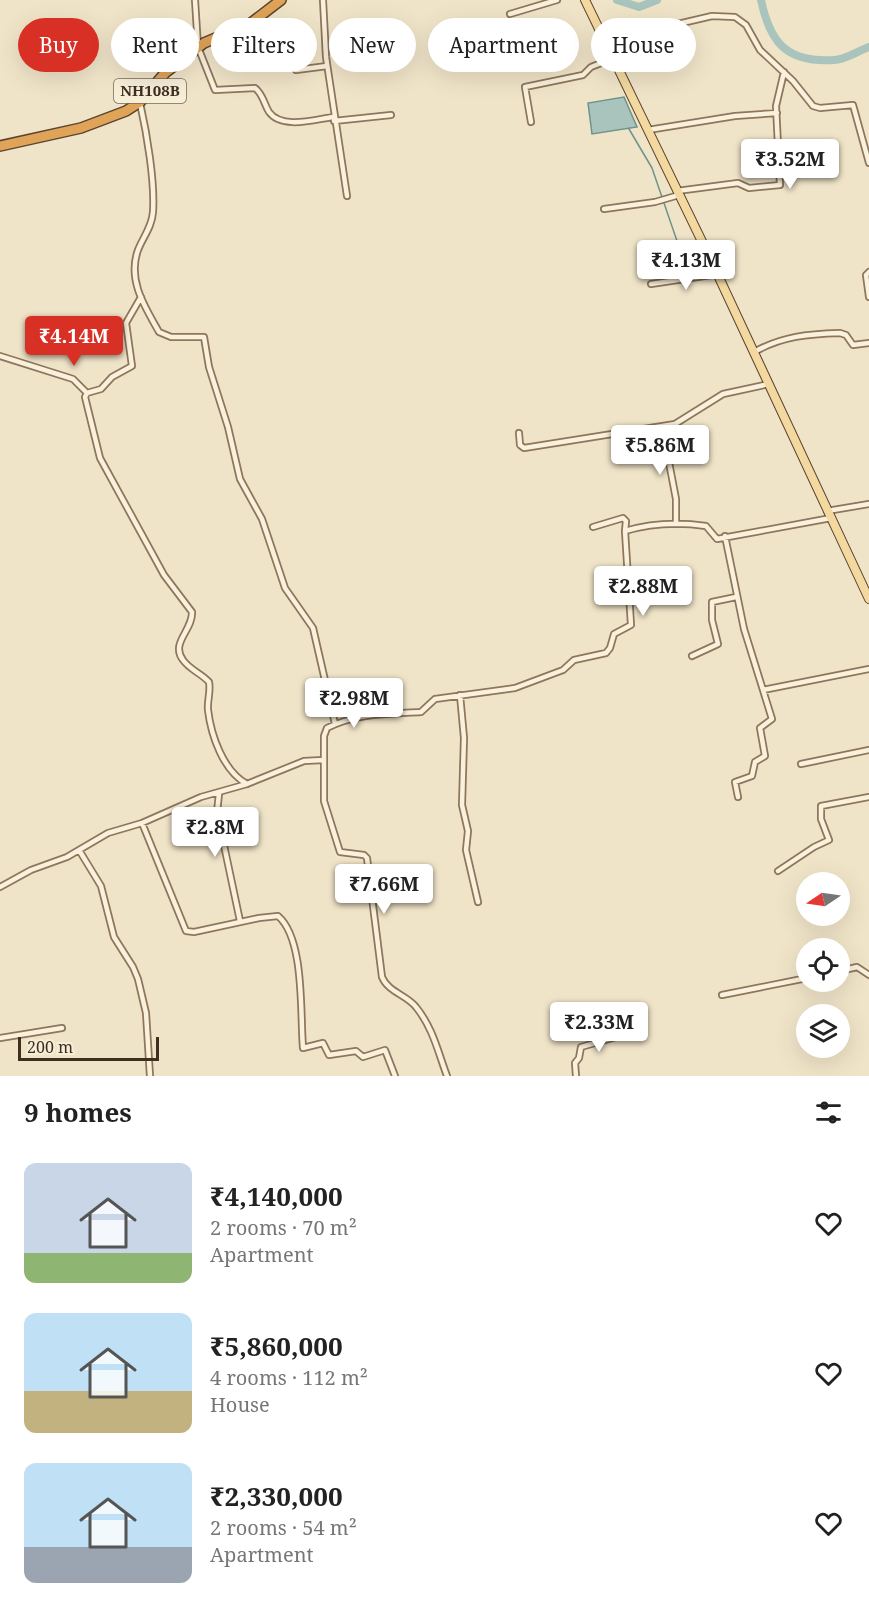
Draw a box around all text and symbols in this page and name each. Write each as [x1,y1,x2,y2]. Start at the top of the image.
chip: Buy [18,18,99,72]
chip: Rent [111,18,199,72]
chip: Filters [211,18,317,72]
chip: New [329,18,416,72]
chip: Apartment [428,18,579,72]
chip: House [591,18,696,72]
road number: NH108B [114,79,186,103]
pin: ₹3.52M [741,139,839,190]
text: ₹3.52M [755,145,825,172]
pin: ₹4.13M [637,240,735,291]
text: ₹4.13M [651,246,721,273]
pin: ₹4.14M [25,316,123,367]
text: ₹4.14M [39,322,109,349]
pin: ₹5.86M [611,425,709,476]
text: ₹5.86M [625,431,695,458]
pin: ₹2.88M [594,566,692,617]
text: ₹2.88M [608,572,678,599]
pin: ₹2.98M [305,678,403,729]
text: ₹2.98M [319,684,389,711]
pin: ₹2.8M [173,807,257,858]
text: ₹2.8M [186,813,244,840]
pin: ₹7.66M [335,864,433,915]
text: ₹7.66M [349,870,419,897]
north arrow [796,872,850,926]
map controls [796,872,850,1058]
button: locate [796,938,850,992]
pin: ₹2.33M [550,1002,648,1053]
button: layers [796,1004,850,1058]
text: ₹2.33M [564,1008,634,1035]
scale bar [18,1034,159,1062]
text: 200 m [27,1036,73,1058]
text: 9 homes [24,1094,132,1130]
icon: filters [812,1096,845,1129]
text: ₹4,140,000 [210,1178,343,1214]
icon: home [72,1187,144,1259]
icon: heart [812,1207,845,1240]
text: 2 rooms · 70 m² [210,1214,357,1241]
text: Apartment [210,1241,314,1268]
text: ₹5,860,000 [210,1328,343,1364]
icon: home [72,1337,144,1409]
icon: heart [812,1357,845,1390]
text: 4 rooms · 112 m² [210,1364,368,1391]
text: House [210,1391,270,1418]
text: ₹2,330,000 [210,1478,343,1514]
icon: home [72,1487,144,1559]
icon: heart [812,1507,845,1540]
text: 2 rooms · 54 m² [210,1514,357,1541]
text: Apartment [210,1541,314,1568]

